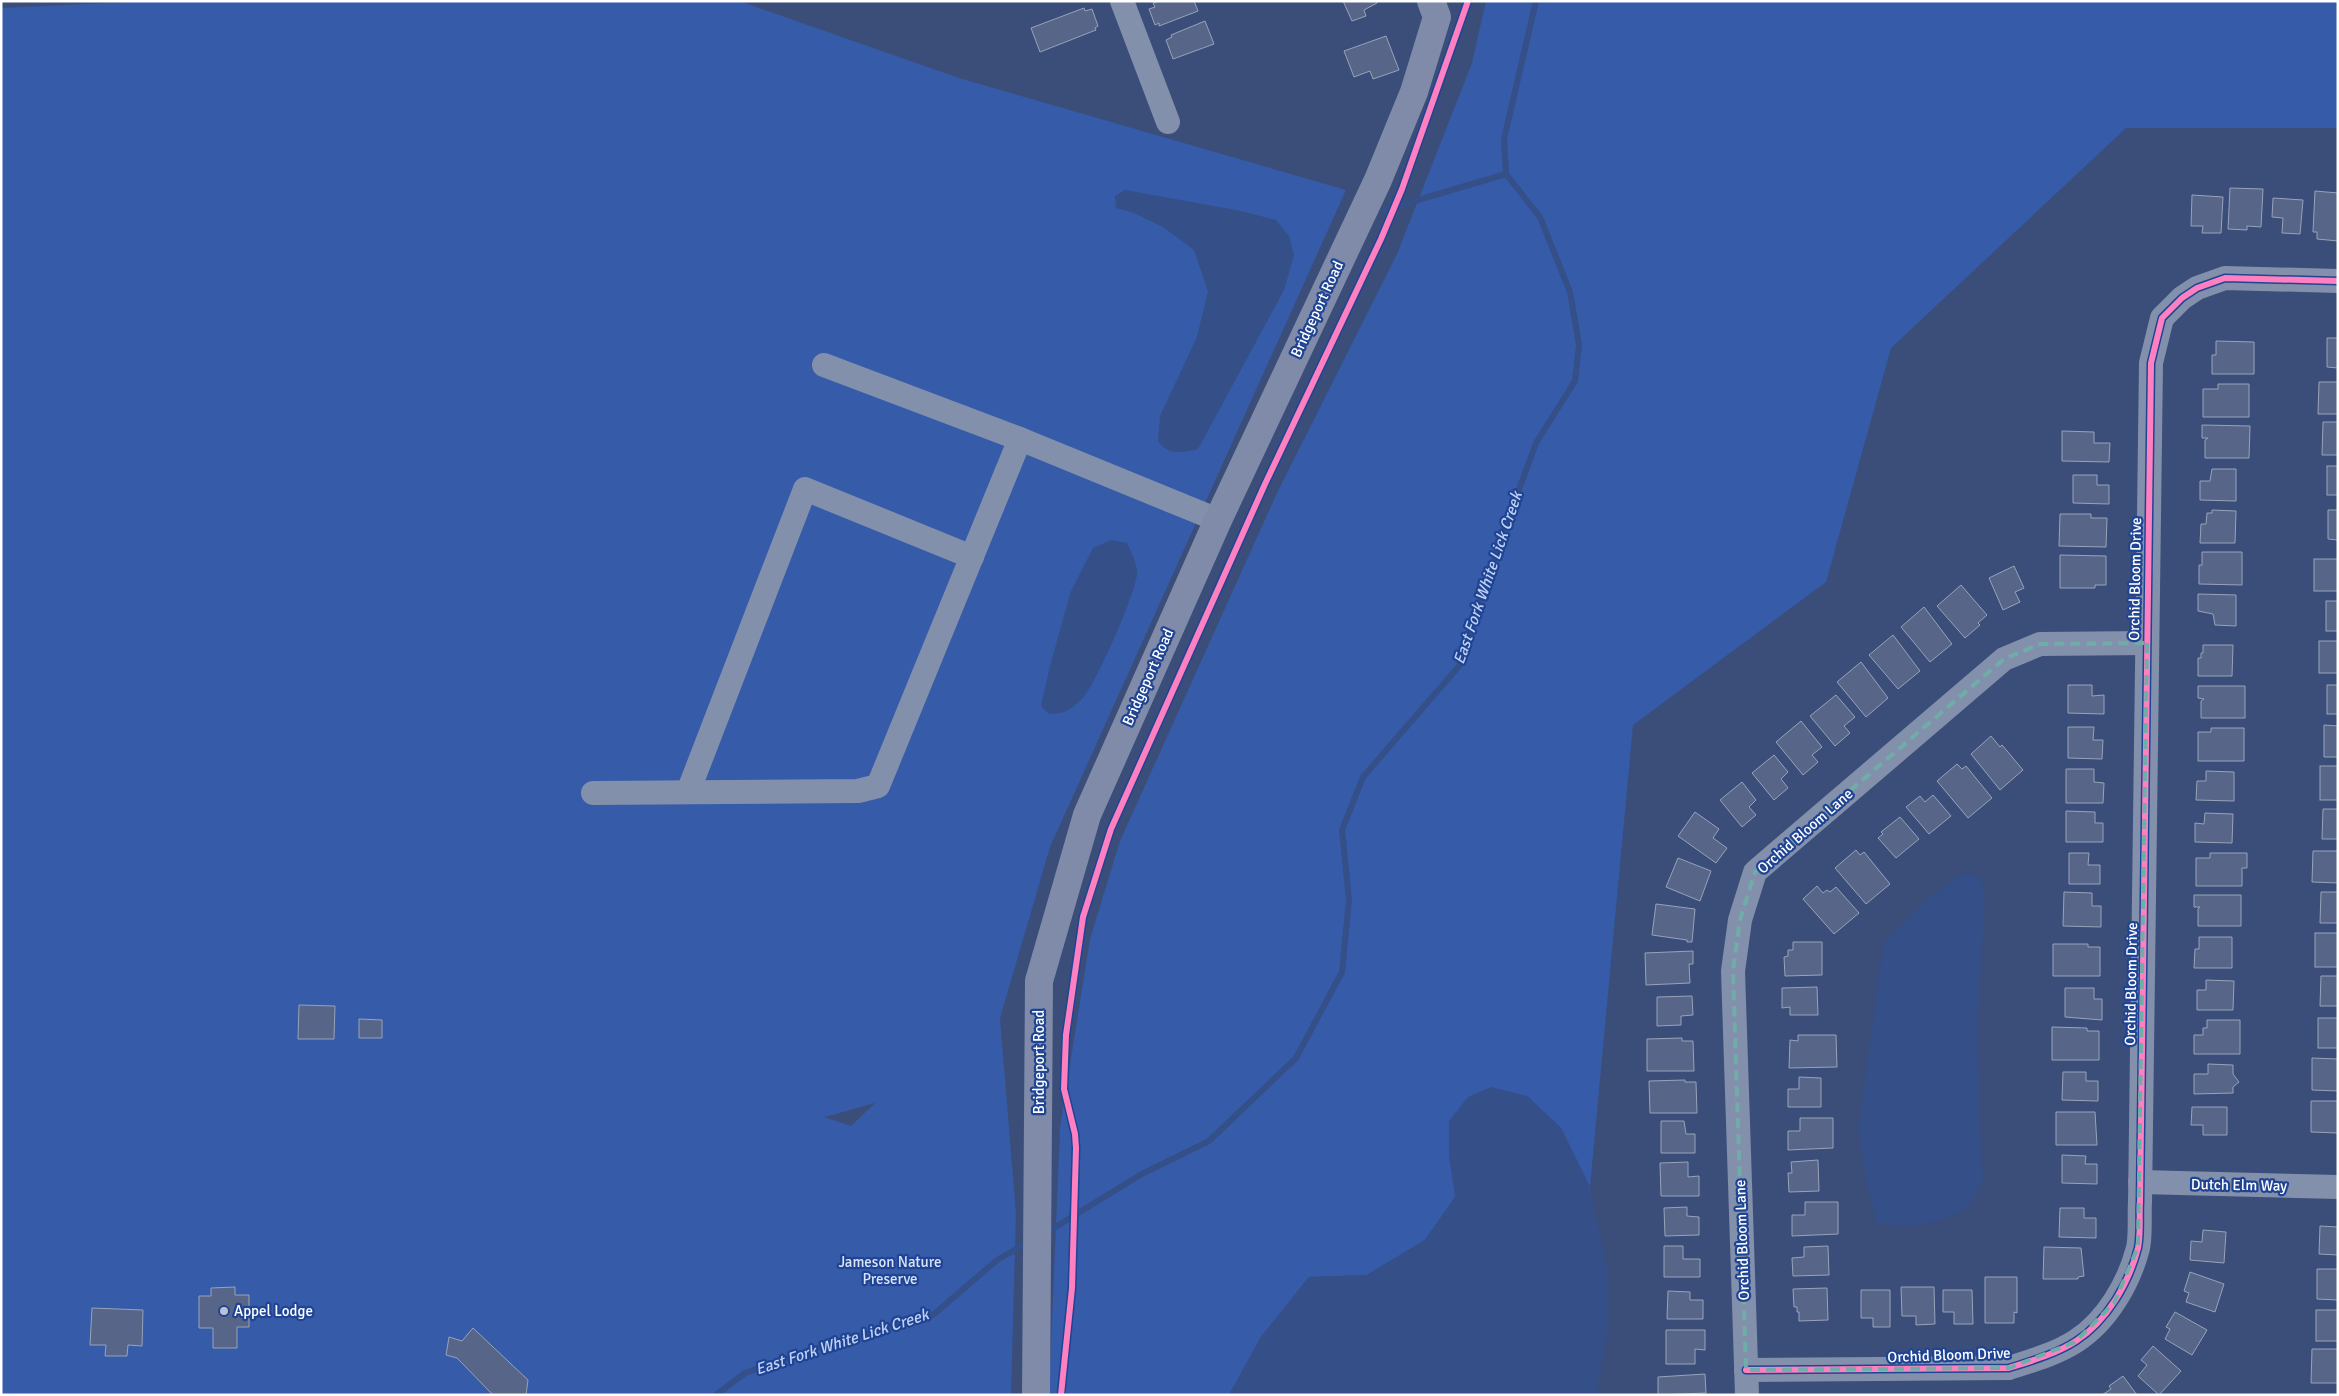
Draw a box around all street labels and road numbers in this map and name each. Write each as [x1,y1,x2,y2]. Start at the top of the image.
street label: Bridgeport Road [1287,258,1347,360]
street label: Orchid Bloom Drive [2125,517,2145,641]
street label: Bridgeport Road [1119,626,1177,728]
street label: Orchid Bloom Lane [1754,785,1856,877]
street label: Orchid Bloom Drive [2121,922,2141,1046]
street label: Bridgeport Road [1030,1010,1048,1114]
street label: Dutch Elm Way [2191,1175,2287,1195]
street label: Orchid Bloom Lane [1731,1179,1753,1301]
street label: Orchid Bloom Drive [1887,1344,2011,1366]

